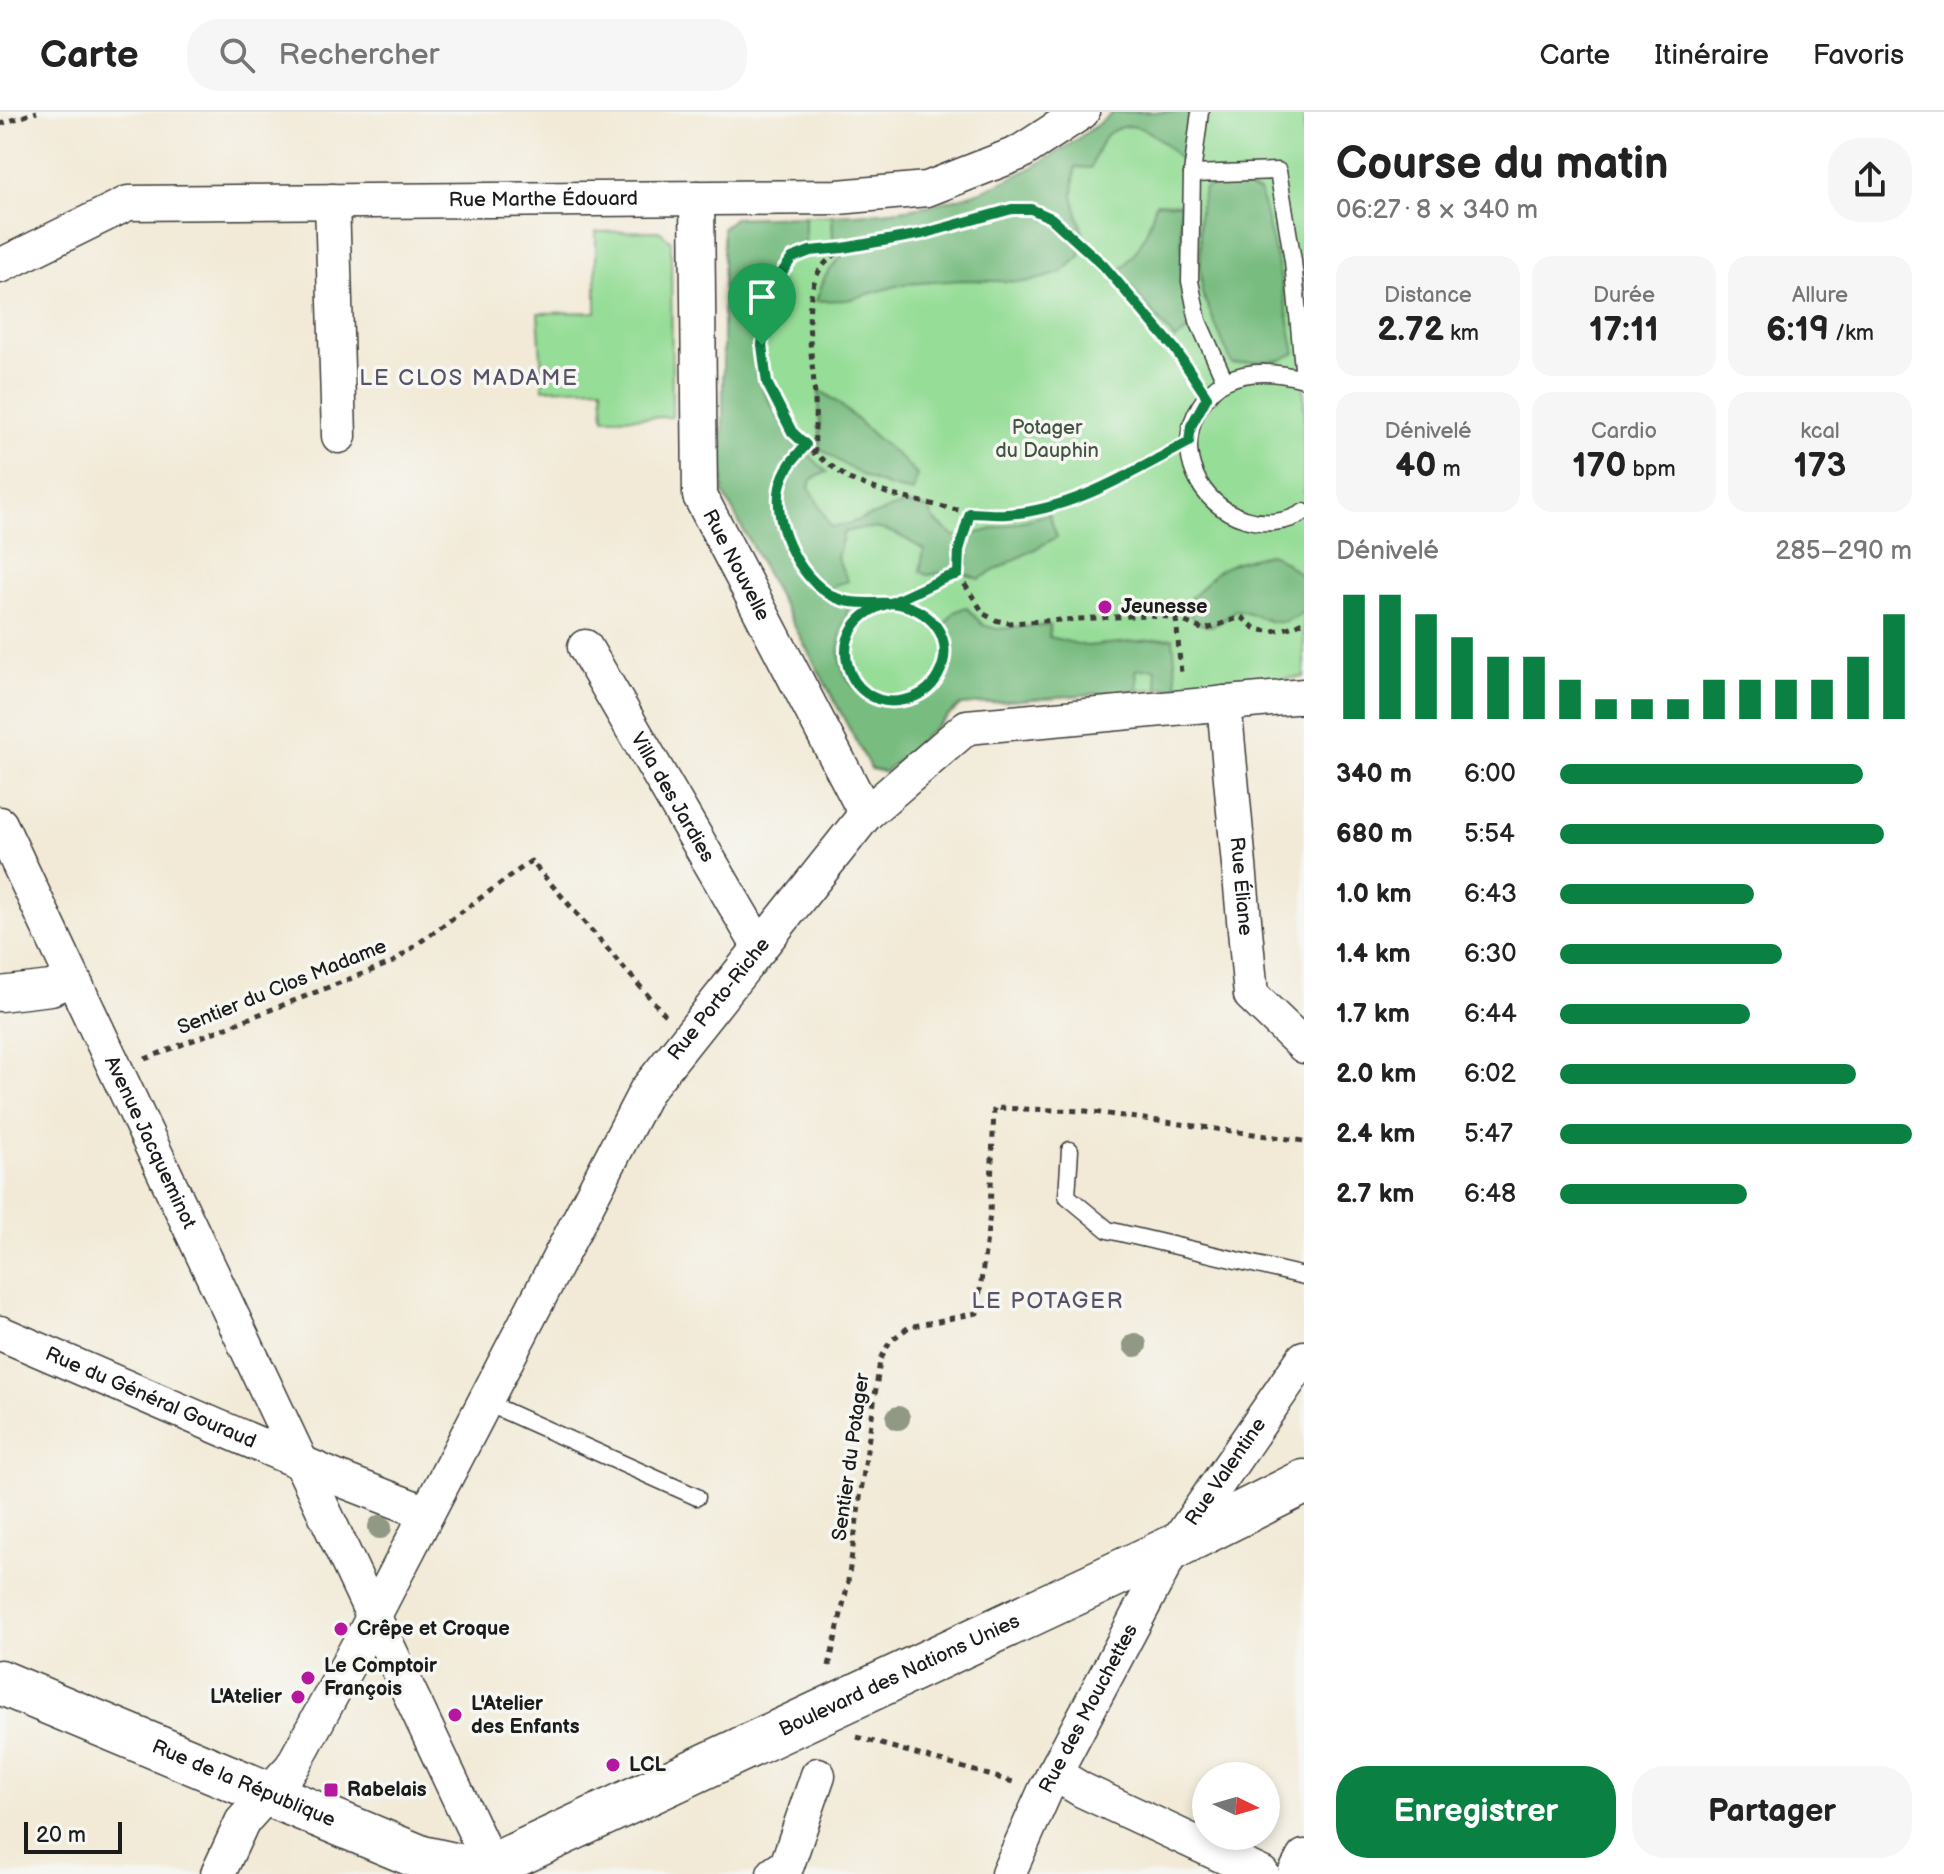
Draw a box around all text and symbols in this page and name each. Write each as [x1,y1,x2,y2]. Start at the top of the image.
search box [187,19,747,91]
text: Carte [40,33,139,78]
icon: search [215,33,259,77]
text: Rechercher [279,37,439,73]
text: Carte [1540,39,1610,72]
text: Itinéraire [1654,39,1769,72]
text: Favoris [1813,39,1904,72]
text: Course du matin [1336,138,1668,191]
button: share [1828,138,1912,222]
street label: Rue Marthe Édouard [449,186,638,212]
text: 06:27 · 8 × 340 m [1336,195,1538,226]
pin [728,263,796,345]
icon: arrive [740,275,784,319]
text: Distance [1384,282,1472,309]
text: Durée [1593,282,1655,309]
text: Allure [1792,282,1848,309]
text: 2.72 [1377,309,1444,350]
text: 17:11 [1589,309,1659,350]
text: 6:19 [1766,309,1829,350]
text: km [1444,320,1479,347]
text: /km [1829,320,1874,347]
district label: LE CLOS MADAME [359,365,579,392]
park label: Potager du Dauphin [995,416,1099,463]
text: Dénivelé [1384,418,1472,445]
text: Cardio [1591,418,1657,445]
text: kcal [1800,418,1840,445]
text: 40 [1395,445,1437,486]
text: 170 [1572,445,1626,486]
text: 173 [1794,445,1846,486]
text: m [1437,456,1461,483]
text: bpm [1626,456,1676,483]
street label: Rue Nouvelle [697,506,775,625]
text: Dénivelé [1336,536,1439,567]
text: 285–290 m [1775,536,1912,567]
place label: Jeunesse [1121,595,1208,619]
marker: Jeunesse [1096,598,1114,616]
street label: Villa des Jardies [625,728,720,867]
text: 340 m [1336,759,1412,790]
text: 6:00 [1464,759,1516,790]
text: 680 m [1336,819,1413,850]
text: 5:54 [1464,819,1515,850]
street label: Rue Éliane [1224,836,1257,937]
text: 1.0 km [1336,879,1412,910]
text: 6:43 [1464,879,1517,910]
street label: Rue Porto-Riche [663,933,775,1065]
street label: Sentier du Clos Madame [174,934,390,1040]
text: 1.4 km [1336,939,1411,970]
text: 6:30 [1464,939,1516,970]
text: 1.7 km [1336,999,1410,1030]
text: 6:44 [1464,999,1517,1030]
street label: Avenue Jacqueminot [99,1052,201,1233]
text: 2.0 km [1336,1059,1416,1090]
text: 6:02 [1464,1059,1516,1090]
text: 2.4 km [1336,1119,1415,1150]
text: 5:47 [1464,1119,1513,1150]
text: 2.7 km [1336,1179,1414,1210]
text: 6:48 [1464,1179,1516,1210]
district label: LE POTAGER [971,1288,1125,1315]
street label: Rue du Général Gouraud [42,1342,260,1454]
street label: Sentier du Potager [827,1371,875,1542]
street label: Rue Valentine [1180,1413,1271,1530]
street label: Boulevard des Nations Unies [775,1609,1024,1742]
place label: Crêpe et Croque [357,1617,510,1641]
marker: Crêpe et Croque [332,1620,350,1638]
street label: Rue des Mouchettes [1034,1620,1143,1797]
place label: Le Comptoir François [324,1654,438,1701]
marker: Le Comptoir François [299,1669,317,1687]
place label: L'Atelier [210,1685,283,1709]
marker: L'Atelier [289,1688,307,1706]
place label: L'Atelier des Enfants [471,1692,580,1739]
marker: L'Atelier des Enfants [446,1706,464,1724]
street label: Rue de la République [148,1735,339,1833]
place label: LCL [629,1753,666,1777]
marker: LCL [604,1756,622,1774]
north arrow [1192,1762,1280,1850]
map controls [1192,1762,1280,1850]
button: Enregistrer [1336,1766,1616,1858]
button: Partager [1632,1766,1912,1858]
place label: Rabelais [347,1778,427,1802]
marker: Rabelais [322,1781,340,1799]
scale bar [24,1818,122,1854]
text: 20 m [36,1822,86,1849]

